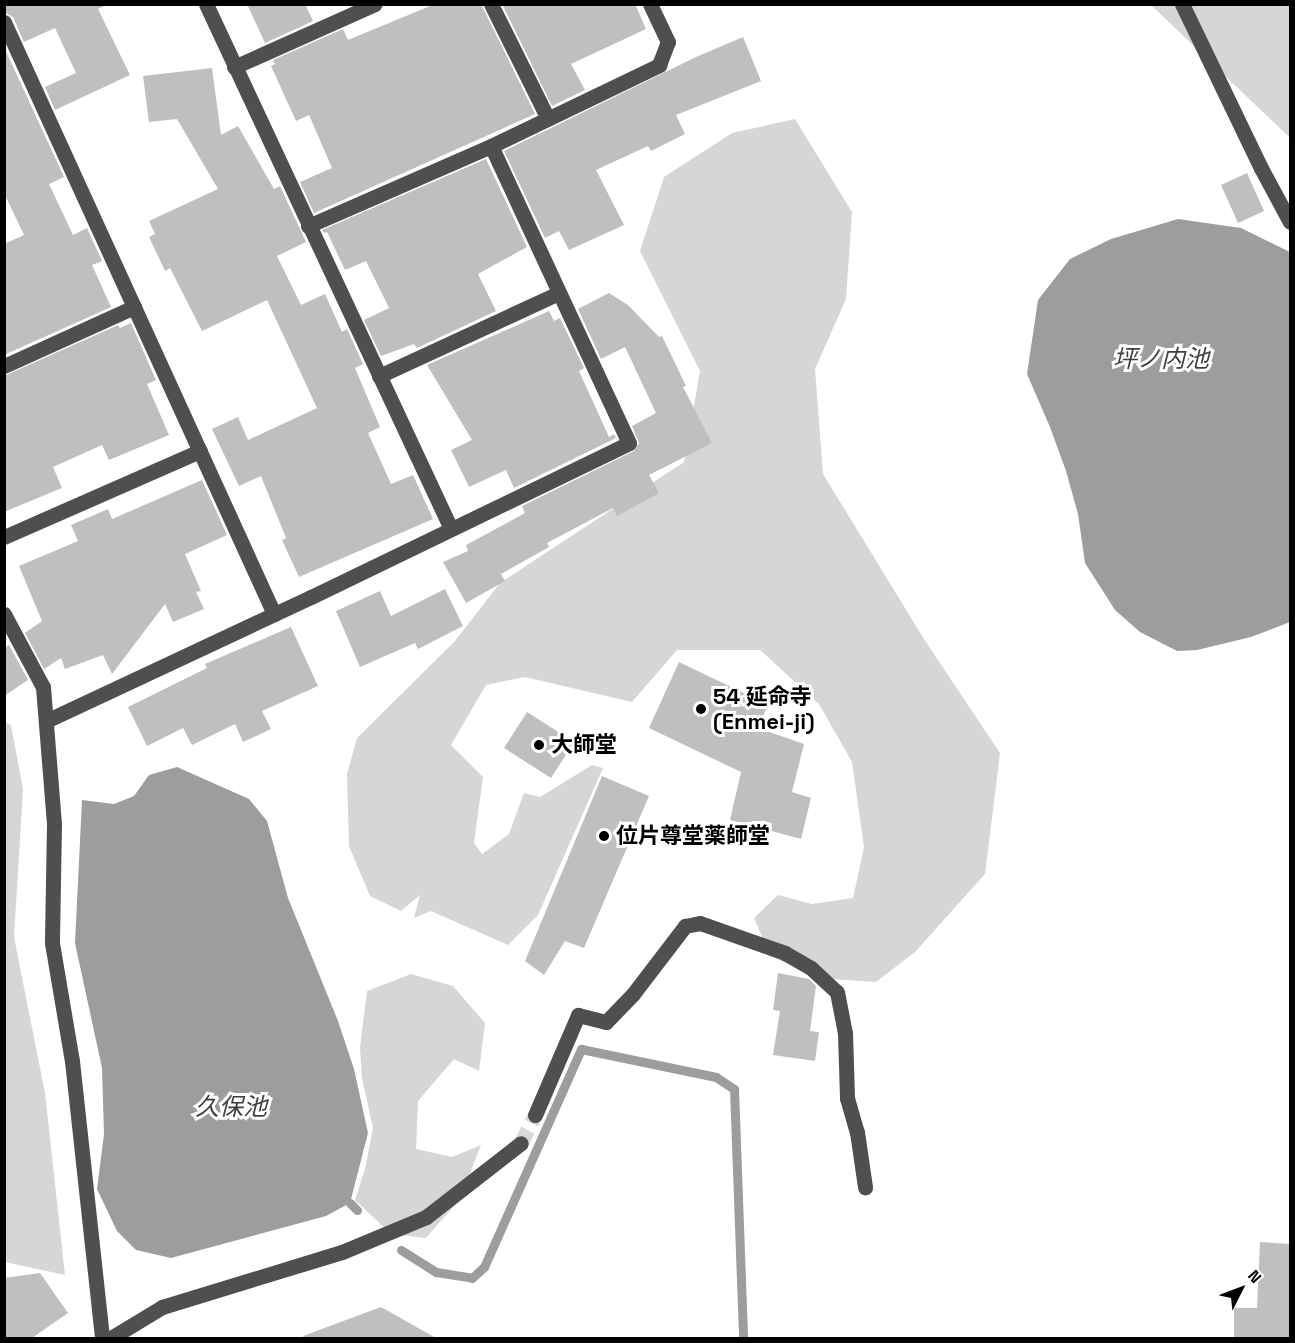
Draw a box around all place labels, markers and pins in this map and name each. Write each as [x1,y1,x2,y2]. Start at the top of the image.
place label: 54 延命寺 (Enmei-ji) [713,683,815,734]
marker: 54 延命寺 (Enmei-ji) [694,702,708,716]
place label: 大師堂 [551,732,617,758]
marker: 大師堂 [532,738,546,752]
place label: 位片尊堂薬師堂 [616,823,770,849]
marker: 位片尊堂薬師堂 [597,829,611,843]

